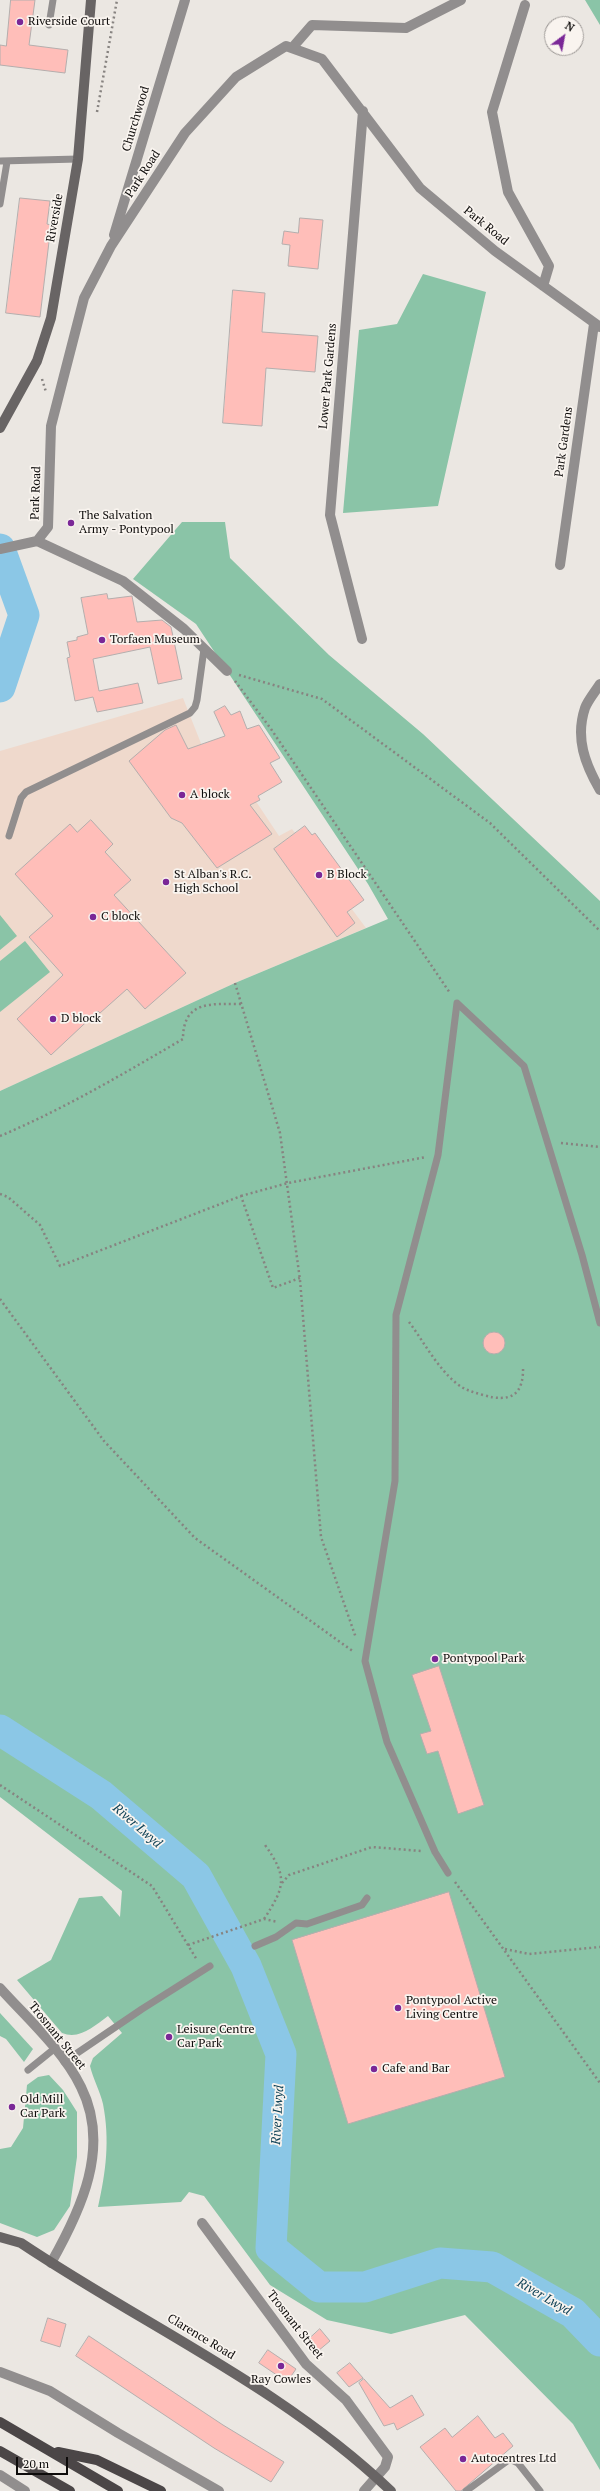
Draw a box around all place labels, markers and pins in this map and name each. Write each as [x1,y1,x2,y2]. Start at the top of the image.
place label: Riverside Court [28,15,110,29]
marker: Riverside Court [15,17,25,27]
place label: The Salvation Army - Pontypool [79,509,174,537]
marker: The Salvation Army - Pontypool [66,518,76,528]
place label: Torfaen Museum [110,633,200,647]
marker: Torfaen Museum [97,635,107,645]
place label: A block [190,788,230,802]
marker: A block [177,790,187,800]
place label: St Alban's R.C. High School [174,868,252,896]
place label: B Block [327,868,367,882]
marker: B Block [314,870,324,880]
marker: St Alban's R.C. High School [161,877,171,887]
place label: C block [101,910,140,924]
marker: C block [88,912,98,922]
place label: D block [61,1012,101,1026]
marker: D block [48,1014,58,1024]
place label: Pontypool Park [443,1652,525,1666]
marker: Pontypool Park [430,1654,440,1664]
place label: Pontypool Active Living Centre [406,1994,497,2022]
marker: Pontypool Active Living Centre [393,2003,403,2013]
place label: Leisure Centre Car Park [177,2023,255,2051]
marker: Leisure Centre Car Park [164,2032,174,2042]
place label: Cafe and Bar [382,2062,449,2076]
marker: Cafe and Bar [369,2064,379,2074]
place label: Old Mill Car Park [20,2093,65,2121]
marker: Old Mill Car Park [7,2102,17,2112]
marker: Ray Cowles [276,2361,286,2371]
place label: Ray Cowles [251,2373,311,2387]
place label: Autocentres Ltd [471,2452,556,2466]
marker: Autocentres Ltd [458,2454,468,2464]

